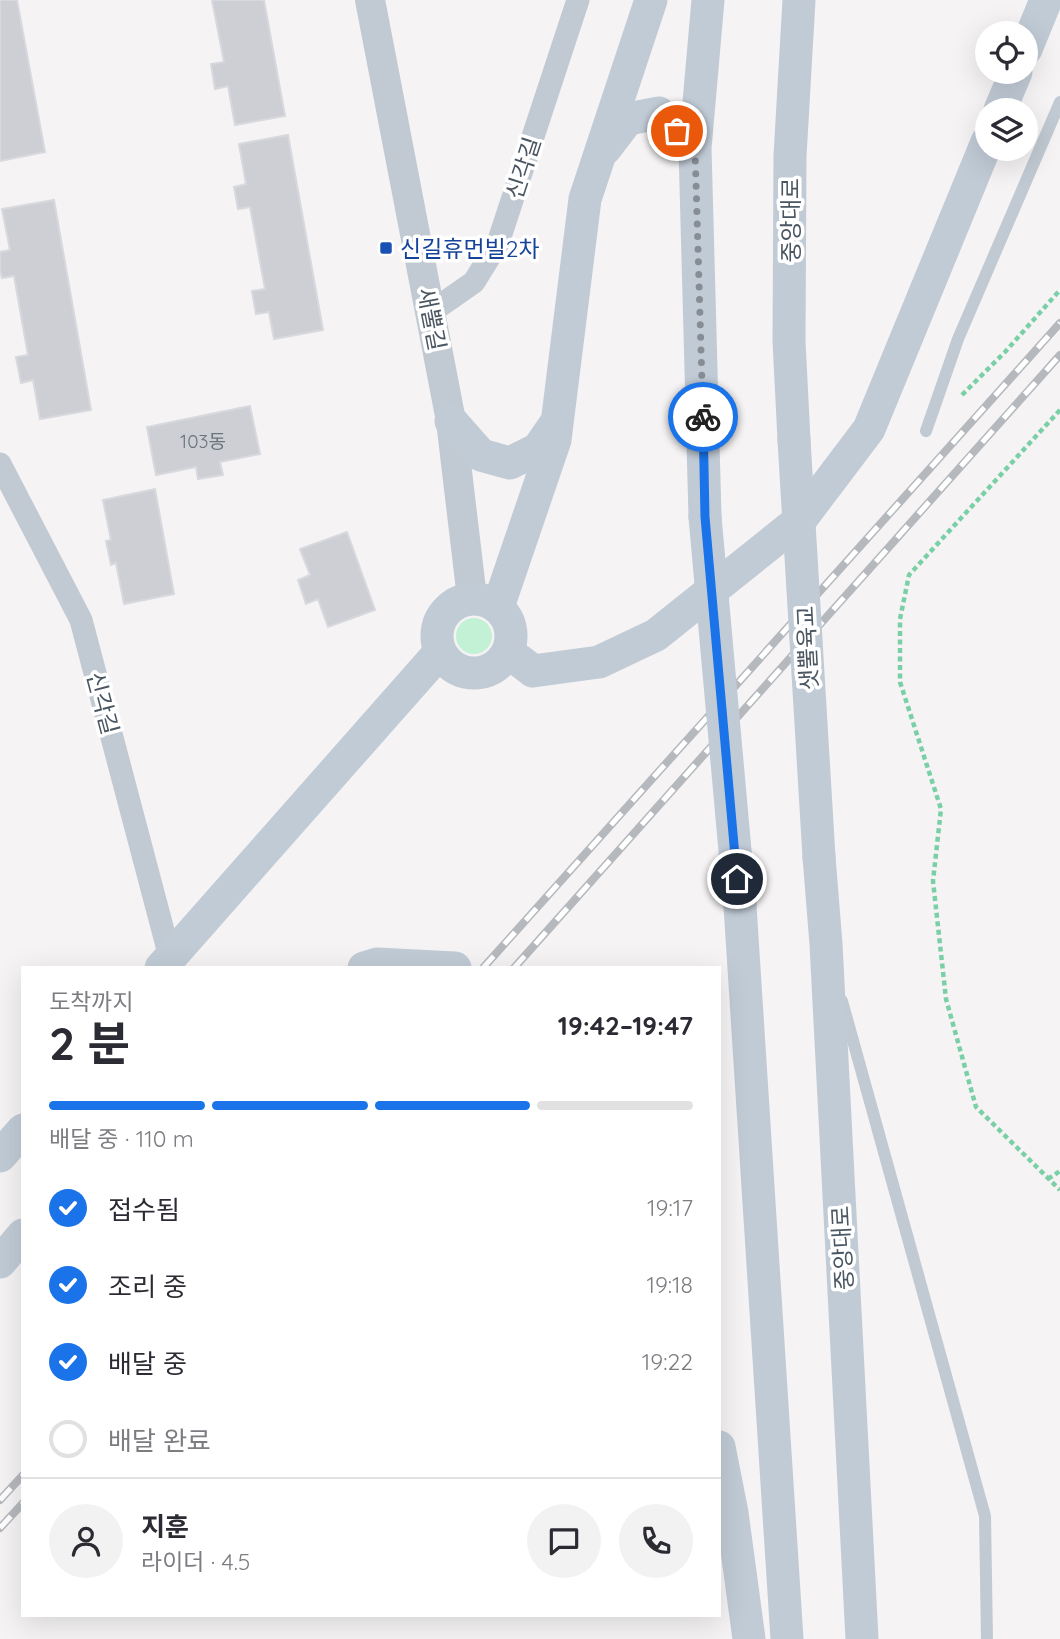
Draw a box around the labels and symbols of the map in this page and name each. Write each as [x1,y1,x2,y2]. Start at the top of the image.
pin [647,101,707,161]
street label: 신각길 [499,133,547,203]
street label: 중앙대로 [776,178,805,262]
place label: 신길휴먼빌2차 [400,234,540,263]
marker: 신길휴먼빌2차 [378,240,394,256]
street label: 새뿔길 [412,285,452,353]
courier [668,382,738,452]
house number: 103동 [180,429,226,453]
street label: 샛뿔육교 [790,605,824,691]
street label: 신각길 [81,669,125,737]
pin [707,849,767,909]
street label: 중앙대로 [825,1205,859,1291]

